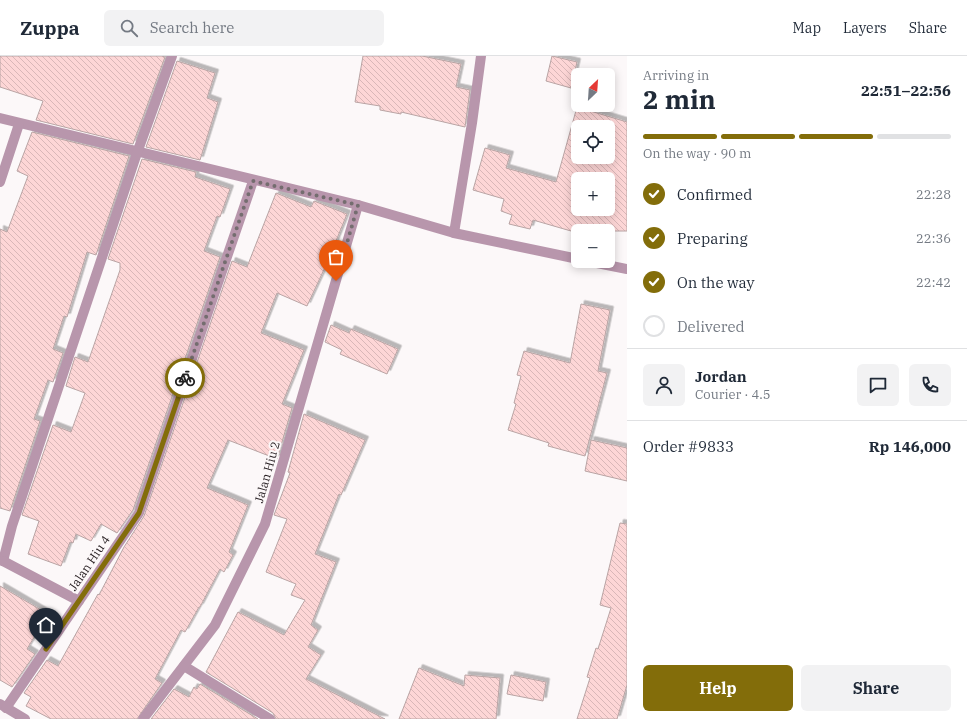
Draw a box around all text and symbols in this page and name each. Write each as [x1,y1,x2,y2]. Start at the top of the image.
search box [104,10,384,46]
text: Zuppa [20,16,80,40]
icon: search [118,17,140,39]
text: Search here [150,18,234,37]
text: Map [793,19,821,37]
text: Layers [843,19,887,37]
text: Share [909,19,947,37]
text: Arriving in [643,67,709,84]
north arrow [571,68,615,112]
map controls [571,68,615,268]
text: 22:51–22:56 [861,81,951,100]
text: 2 min [643,82,716,116]
button: locate [571,120,615,164]
text: On the way · 90 m [643,145,751,162]
button: + [571,172,615,216]
icon: check [643,183,665,205]
text: Confirmed [677,185,752,204]
text: 22:28 [916,186,951,203]
button: − [571,224,615,268]
icon: check [643,227,665,249]
text: Preparing [677,229,748,248]
text: 22:36 [916,230,951,247]
pin [319,240,353,281]
icon: bag [325,246,347,268]
icon: check [643,271,665,293]
text: On the way [677,273,755,292]
text: 22:42 [916,274,951,291]
text: Delivered [677,317,745,336]
courier [165,358,205,398]
button: person [643,364,685,406]
button: chat [857,364,899,406]
button: phone [909,364,951,406]
icon: bike [174,367,196,389]
text: Jordan [695,367,747,386]
text: Courier · 4.5 [695,386,771,403]
text: Order #9833 [643,437,734,456]
text: Rp 146,000 [869,437,951,456]
street label: Jalan Hiu 2 [251,440,283,504]
street label: Jalan Hiu 4 [65,533,113,593]
pin [29,608,63,649]
icon: home [35,614,57,636]
button: Help [643,665,793,711]
button: Share [801,665,951,711]

